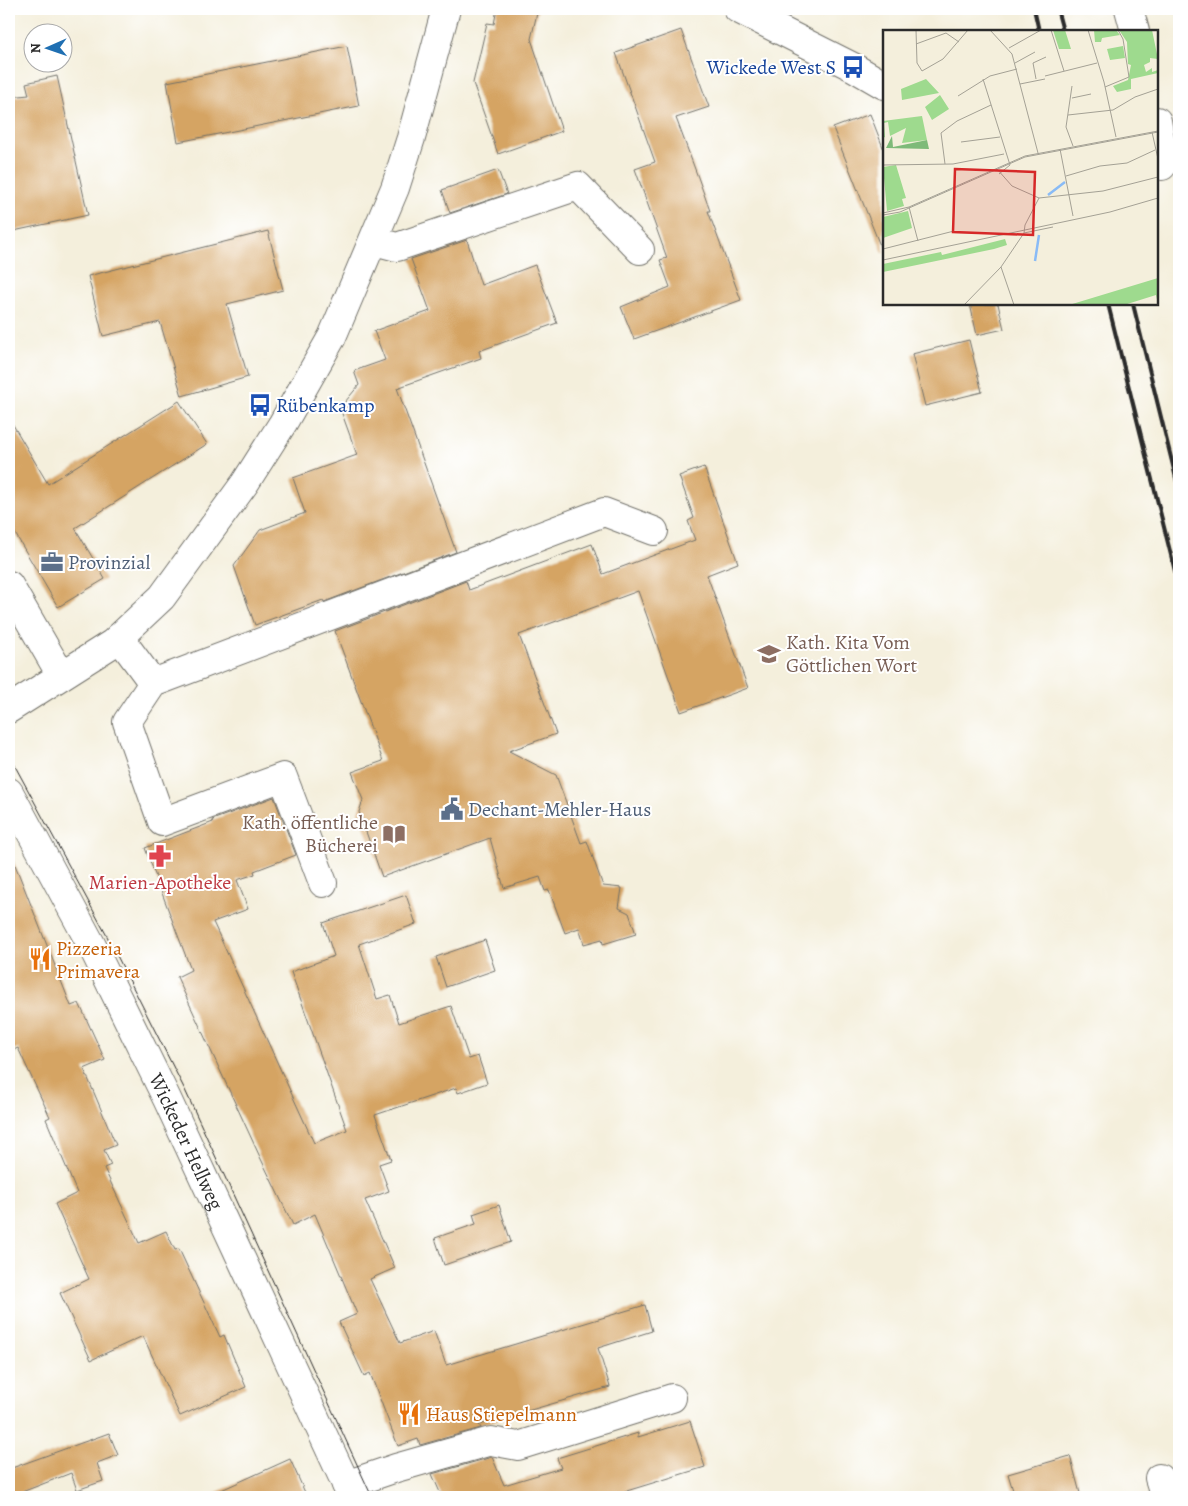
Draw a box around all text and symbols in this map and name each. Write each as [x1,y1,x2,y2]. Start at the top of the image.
north arrow [22,22,72,72]
inset map [883,30,1158,305]
text: N [26,43,45,54]
place label: Wickede West S [706,54,836,81]
bus stop icon: Wickede West S [840,54,866,80]
bus stop icon: Rübenkamp [247,392,273,418]
place label: Rübenkamp [276,392,375,419]
office icon: Provinzial [39,549,65,575]
place label: Provinzial [68,549,151,576]
place label: Kath. Kita Vom Göttlichen Wort [786,629,917,679]
school or university icon: Kath. Kita Vom Göttlichen Wort [756,641,782,667]
public building icon: Dechant-Mehler-Haus [439,796,465,822]
place label: Dechant-Mehler-Haus [468,796,651,823]
place label: Kath. öffentliche Bücherei [242,809,378,859]
library icon: Kath. öffentliche Bücherei [381,821,407,847]
pharmacy icon: Marien-Apotheke [147,843,173,869]
place label: Marien-Apotheke [89,869,231,896]
place label: Pizzeria Primavera [56,935,141,985]
restaurant icon: Pizzeria Primavera [27,946,53,972]
street label: Wickeder Hellweg [142,1068,230,1214]
restaurant icon: Haus Stiepelmann [396,1401,422,1427]
place label: Haus Stiepelmann [426,1401,577,1428]

